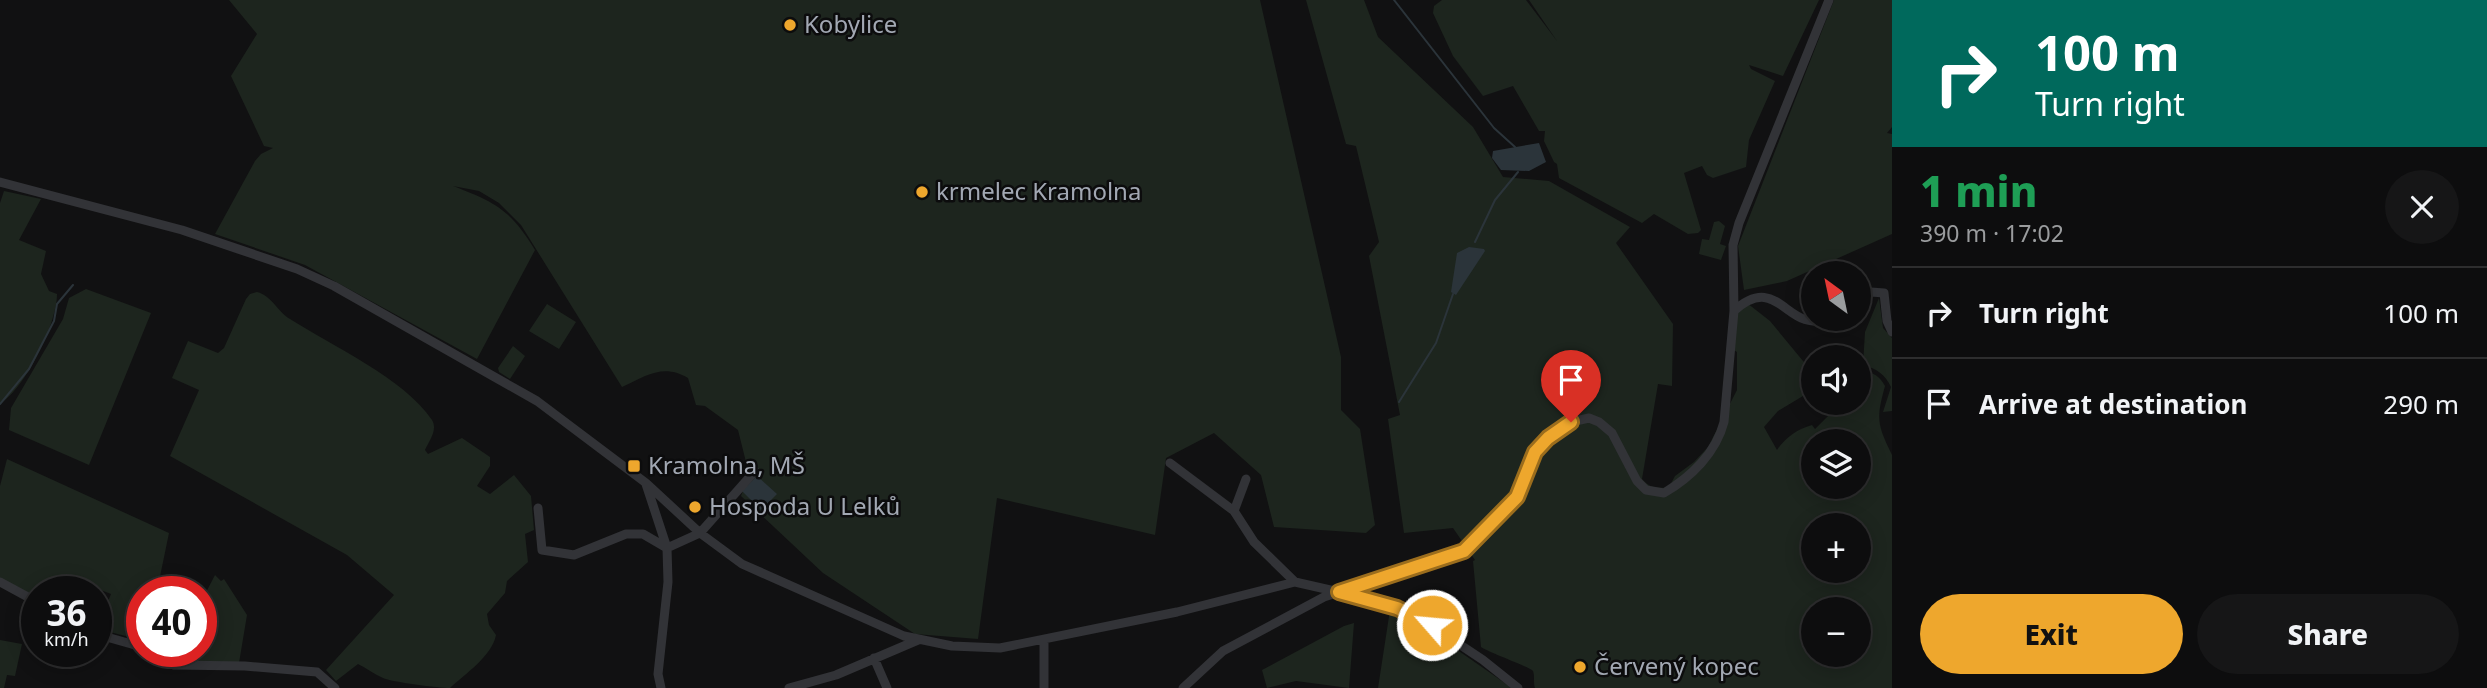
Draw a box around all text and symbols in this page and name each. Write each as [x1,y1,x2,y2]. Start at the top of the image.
place label: Kobylice [804,7,897,40]
marker: Kobylice [782,17,798,33]
text: 100 m [2035,19,2180,85]
icon: right [1920,28,2011,119]
text: Turn right [2035,82,2185,125]
text: 1 min [1920,162,2037,219]
button: close [2385,170,2459,244]
place label: krmelec Kramolna [936,174,1141,207]
marker: krmelec Kramolna [914,184,930,200]
text: 390 m · 17:02 [1920,217,2064,249]
north arrow [1801,261,1871,331]
map controls [1801,261,1871,667]
icon: right [1920,294,1958,332]
text: Turn right [1979,295,2109,331]
text: 100 m [2383,295,2459,331]
button: sound [1801,345,1871,415]
pin [1541,350,1601,422]
icon: arrive [1552,361,1590,399]
icon: arrive [1920,385,1958,423]
text: Arrive at destination [1979,386,2248,422]
text: 290 m [2383,386,2459,422]
button: layers [1801,429,1871,499]
place label: Kramolna, MŠ [648,448,805,481]
marker: Kramolna, MŠ [626,458,642,474]
place label: Hospoda U Lelků [709,489,900,522]
marker: Hospoda U Lelků [687,499,703,515]
button: + [1801,513,1871,583]
speed limit sign: 40 [126,576,217,667]
position arrow [1395,588,1469,662]
text: 36 [46,589,87,636]
button: Exit [1920,594,2183,674]
button: Share [2197,594,2459,674]
button: − [1801,597,1871,667]
text: km/h [44,627,89,651]
place label: Červený kopec [1594,649,1759,682]
marker: Červený kopec [1572,659,1588,675]

